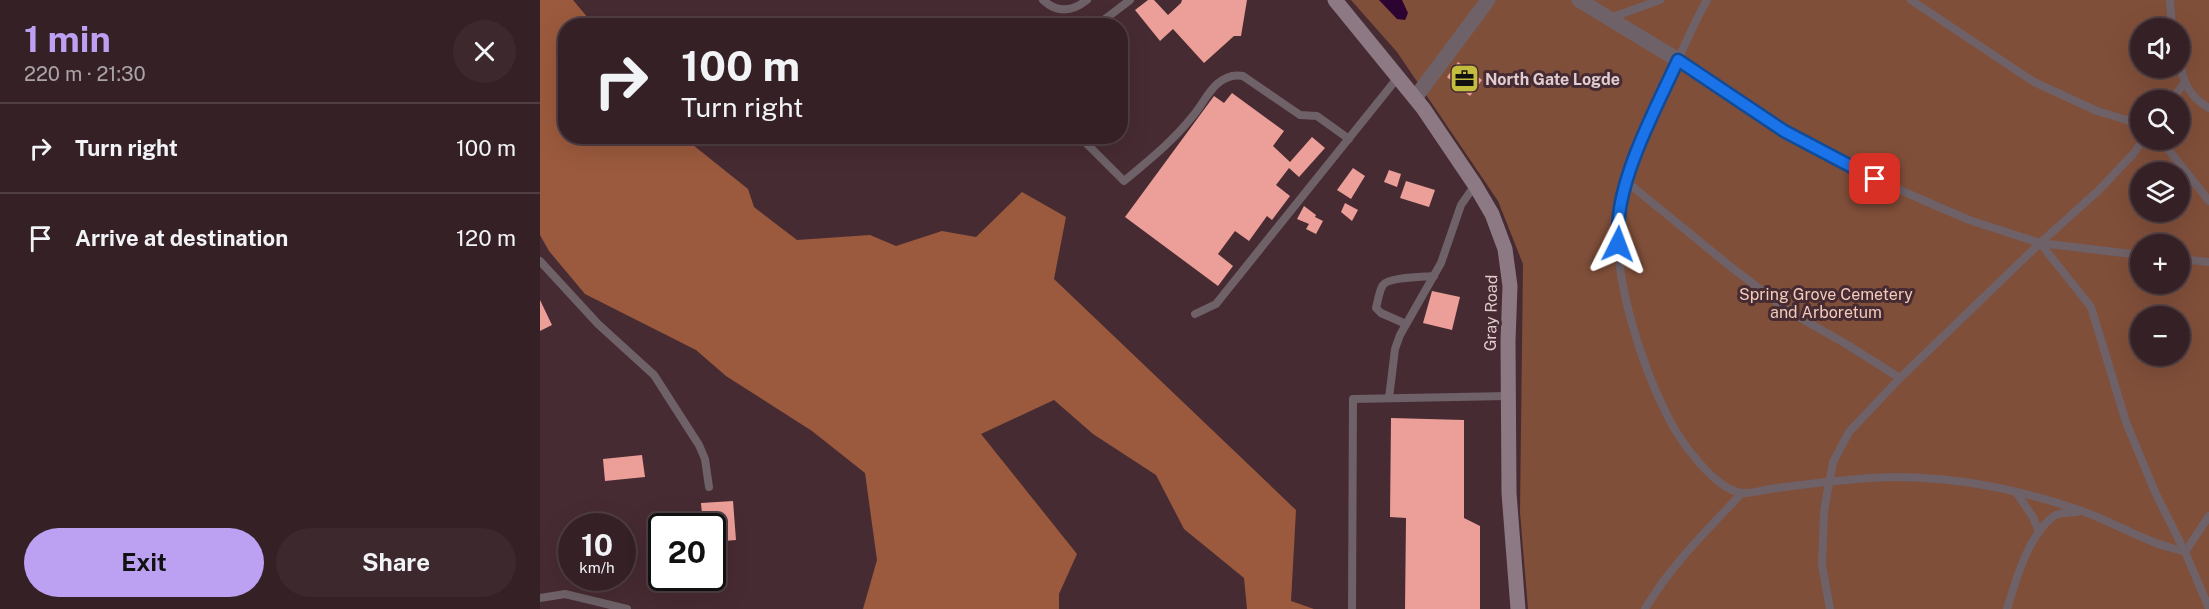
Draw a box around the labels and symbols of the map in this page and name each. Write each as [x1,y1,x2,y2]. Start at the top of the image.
office icon: North Gate Logde [1448,63,1480,95]
place label: North Gate Logde [1485,70,1620,89]
pin [1849,153,1900,204]
position arrow [1586,212,1650,276]
street label: Gray Road [1481,275,1501,351]
park label: Spring Grove Cemetery and Arboretum [1739,285,1913,322]
speed limit sign: 20 [648,513,726,591]

